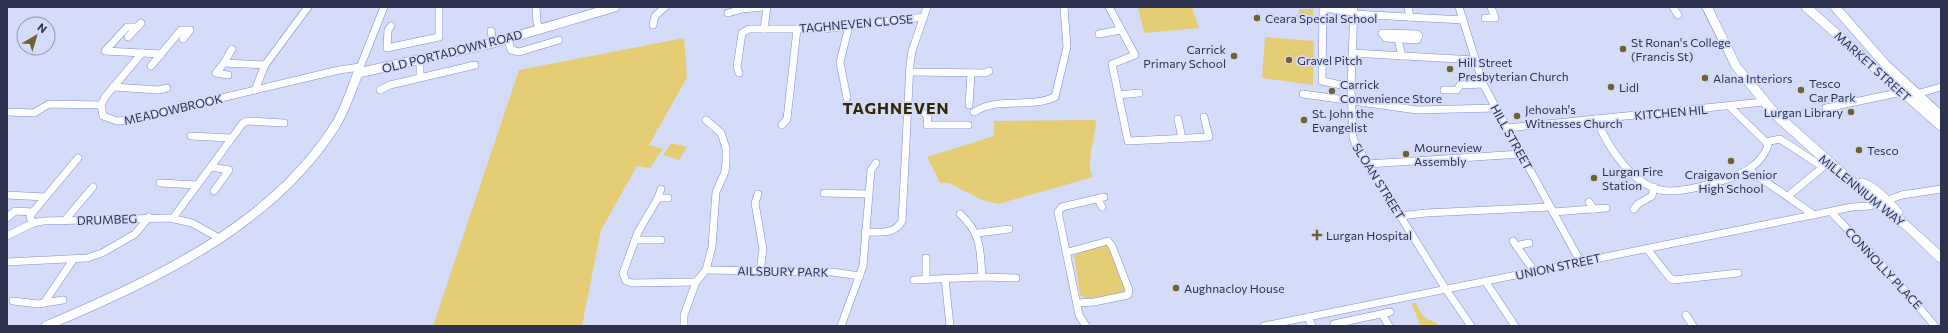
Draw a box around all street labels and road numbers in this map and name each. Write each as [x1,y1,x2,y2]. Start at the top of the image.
street label: TAGHNEVEN CLOSE [799,11,913,35]
street label: OLD PORTADOWN ROAD [380,27,524,75]
street label: MARKET STREET [1832,28,1914,104]
street label: MEADOWBROOK [122,91,224,127]
street label: HILL STREET [1488,102,1536,173]
street label: KITCHEN HIL [1634,102,1708,122]
street label: SLOAN STREET [1350,140,1408,222]
street label: MILLENNIUM WAY [1816,151,1908,229]
street label: DRUMBEG [77,211,137,227]
street label: CONNOLLY PLACE [1843,224,1925,312]
street label: UNION STREET [1514,250,1602,282]
street label: AILSBURY PARK [737,263,829,279]

